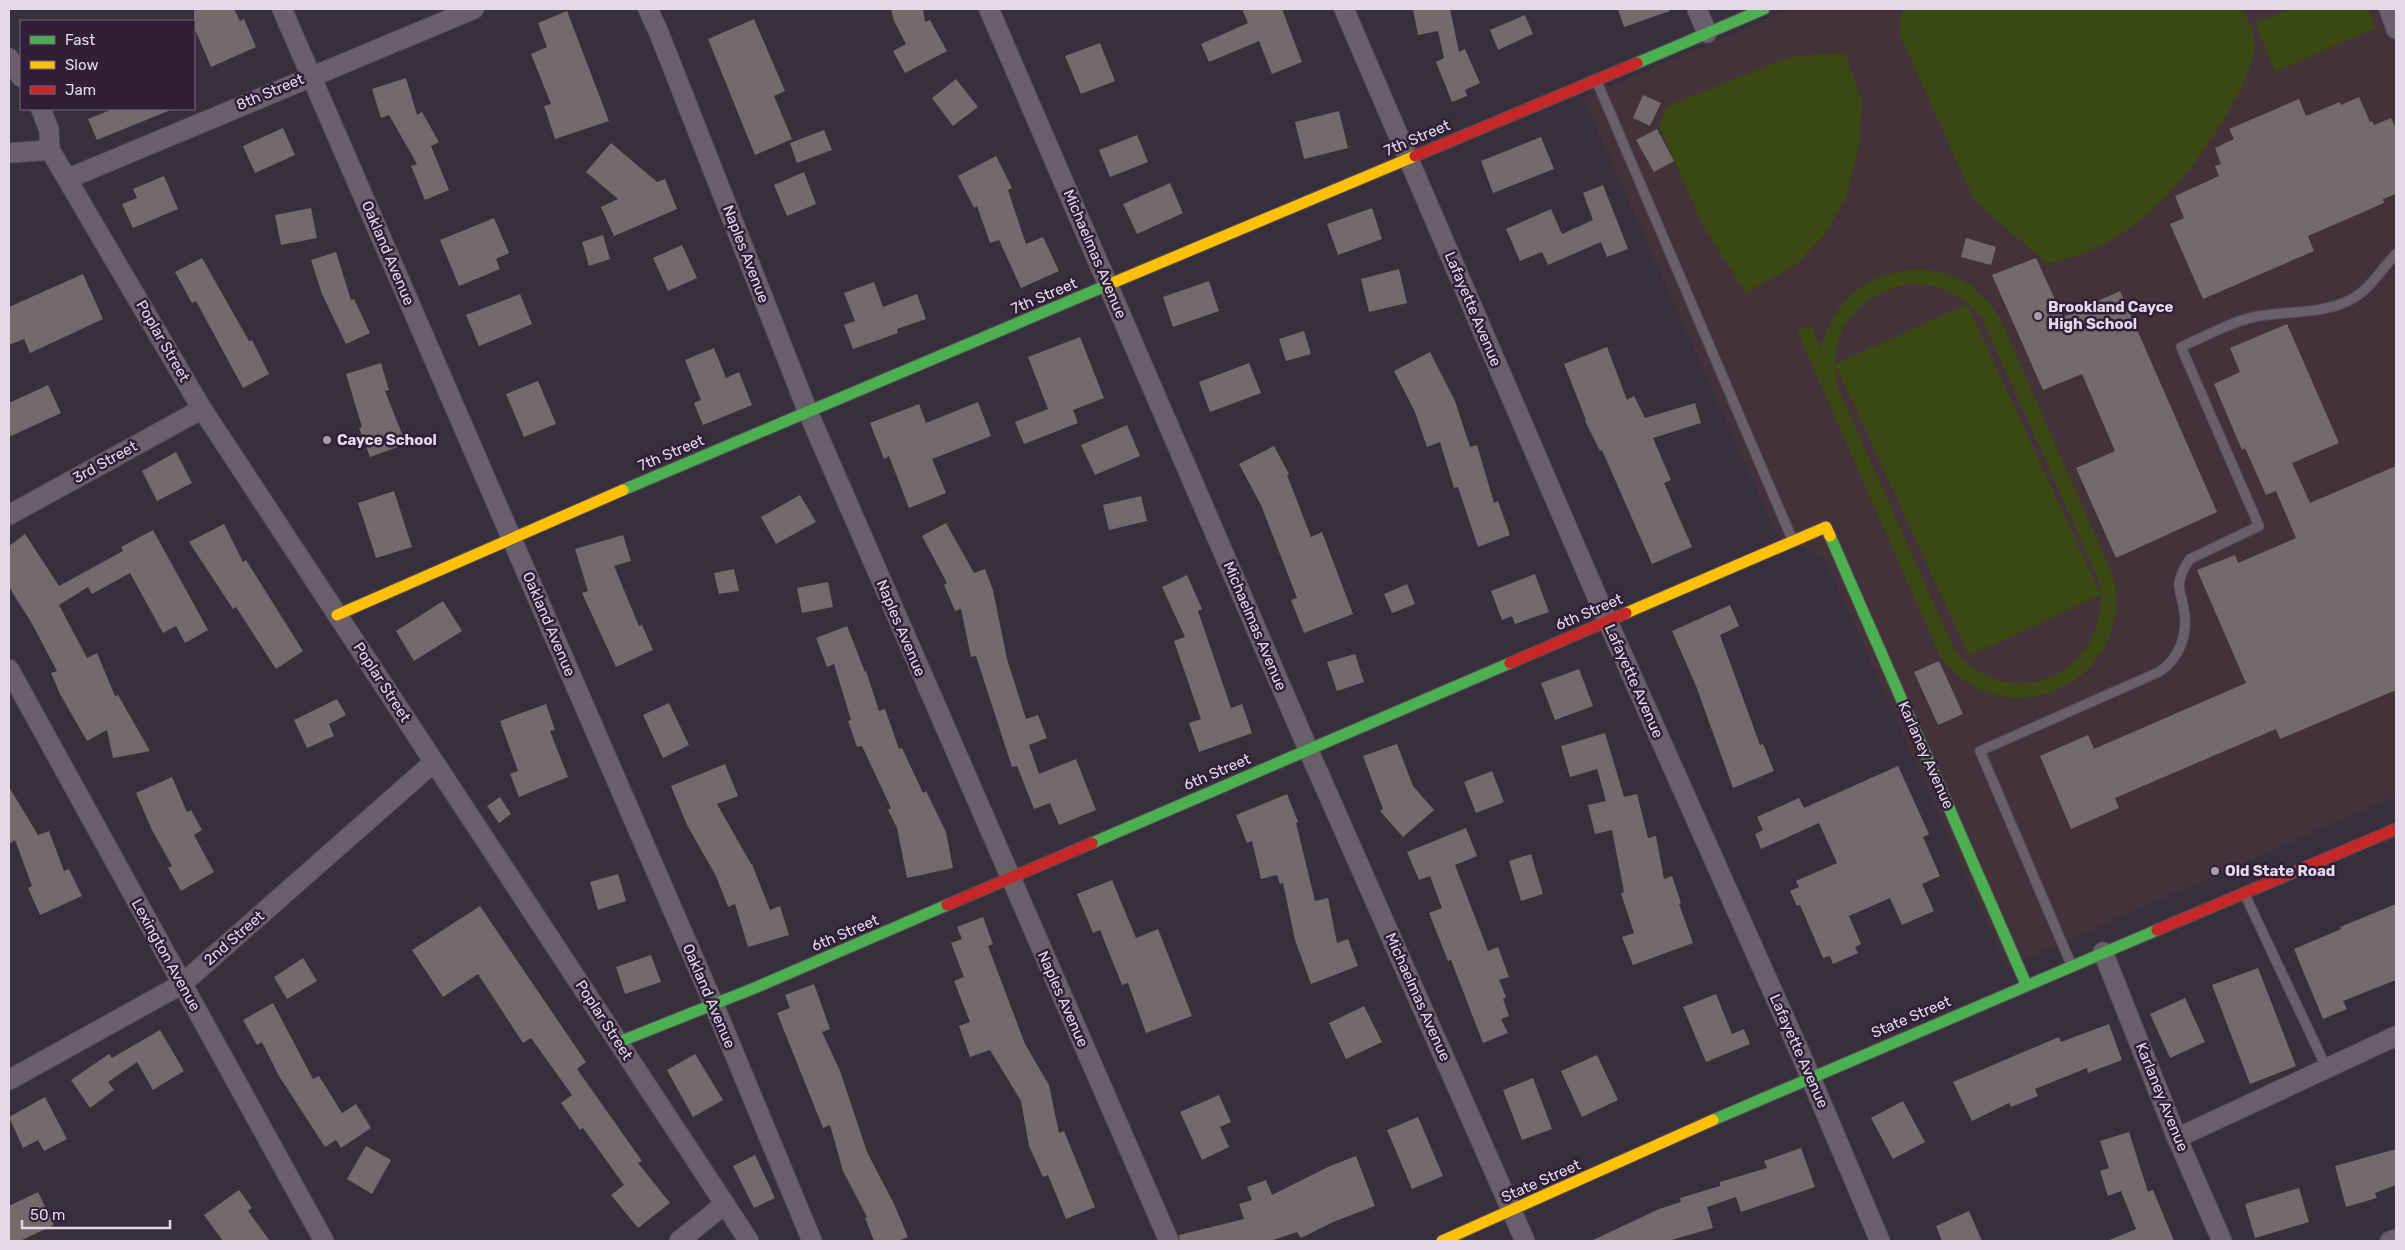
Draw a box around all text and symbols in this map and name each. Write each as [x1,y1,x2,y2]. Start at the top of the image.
legend [20,20,195,110]
text: Fast [65,31,95,49]
text: Slow [65,56,98,74]
street label: 8th Street [234,70,307,114]
text: Jam [65,81,96,99]
street label: 7th Street [1381,116,1453,160]
street label: Michaelmas Avenue [1060,187,1130,321]
street label: Oakland Avenue [358,198,418,308]
street label: Naples Avenue [719,203,773,305]
street label: Lafayette Avenue [1441,249,1505,369]
street label: 7th Street [1008,274,1080,318]
street label: Poplar Street [132,297,194,385]
place label: Brookland Cayce High School [2048,298,2173,333]
marker: Brookland Cayce High School [2032,310,2044,322]
place label: Cayce School [337,431,437,449]
street label: 7th Street [635,431,707,475]
marker: Cayce School [321,434,333,446]
street label: 3rd Street [70,437,140,487]
street label: Michaelmas Avenue [1220,559,1290,693]
street label: Oakland Avenue [519,569,579,679]
street label: Naples Avenue [873,577,929,679]
street label: 6th Street [1553,590,1625,634]
street label: Lafayette Avenue [1601,621,1667,741]
street label: Poplar Street [350,639,415,725]
street label: Karlaney Avenue [1894,698,1958,812]
street label: 6th Street [1181,750,1253,794]
place label: Old State Road [2225,862,2335,880]
marker: Old State Road [2209,865,2221,877]
street label: Lexington Avenue [128,896,204,1014]
street label: 2nd Street [200,907,268,969]
street label: 6th Street [809,911,881,955]
street label: Michaelmas Avenue [1382,930,1454,1064]
street label: Oakland Avenue [679,941,739,1051]
street label: Naples Avenue [1034,948,1092,1050]
street label: Poplar Street [572,977,637,1063]
street label: Lafayette Avenue [1766,991,1832,1111]
street label: State Street [1868,992,1954,1042]
street label: Karlaney Avenue [2132,1040,2192,1154]
street label: State Street [1499,1155,1583,1206]
scale bar [22,1198,170,1230]
text: 50 m [30,1206,65,1224]

